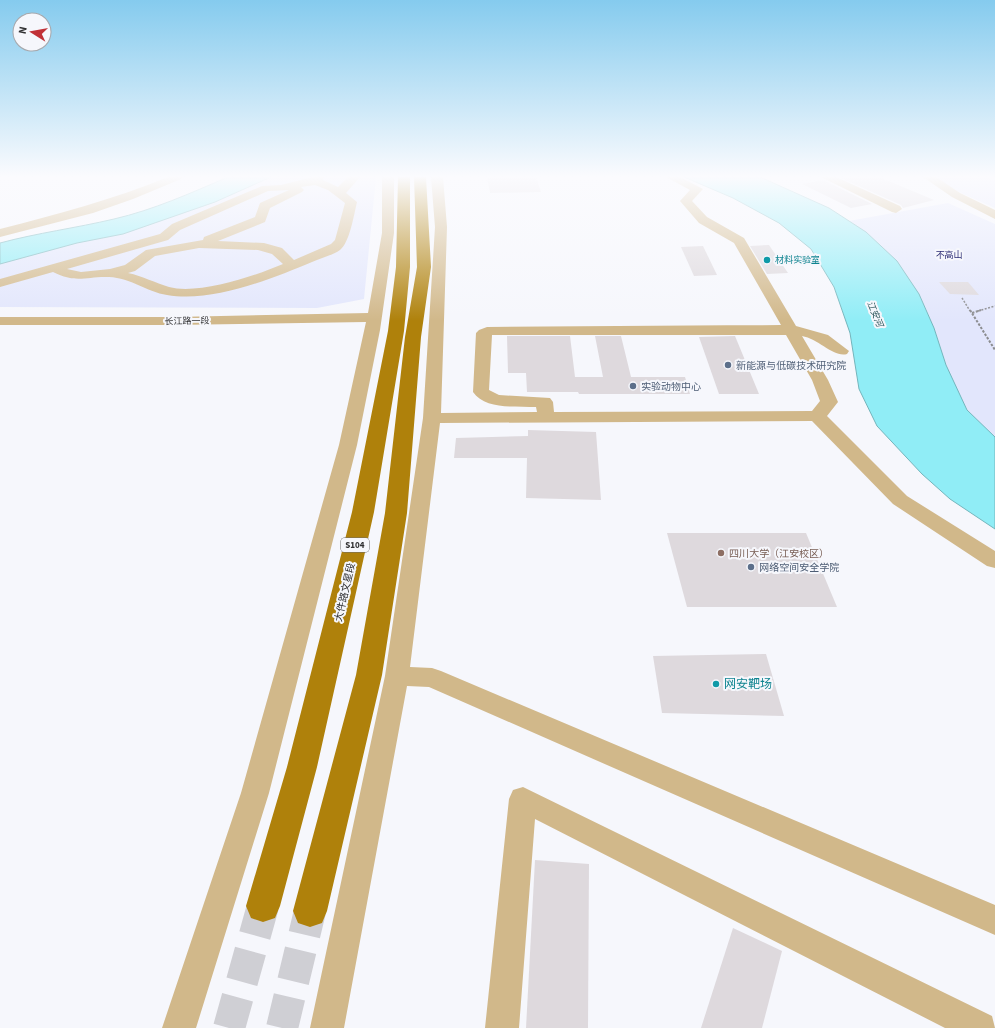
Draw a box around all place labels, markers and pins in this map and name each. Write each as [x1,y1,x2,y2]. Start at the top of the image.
place label: 材料实验室 [775,254,820,267]
marker: 材料实验室 [762,255,772,265]
place label: 新能源与低碳技术研究院 [736,359,846,373]
marker: 新能源与低碳技术研究院 [723,360,733,370]
place label: 实验动物中心 [641,380,701,394]
marker: 实验动物中心 [628,381,638,391]
place label: 四川大学（江安校区） [729,547,829,561]
marker: 四川大学（江安校区） [716,548,726,558]
place label: 网络空间安全学院 [759,561,839,575]
marker: 网络空间安全学院 [746,562,756,572]
place label: 网安靶场 [724,676,772,693]
marker: 网安靶场 [711,679,721,689]

